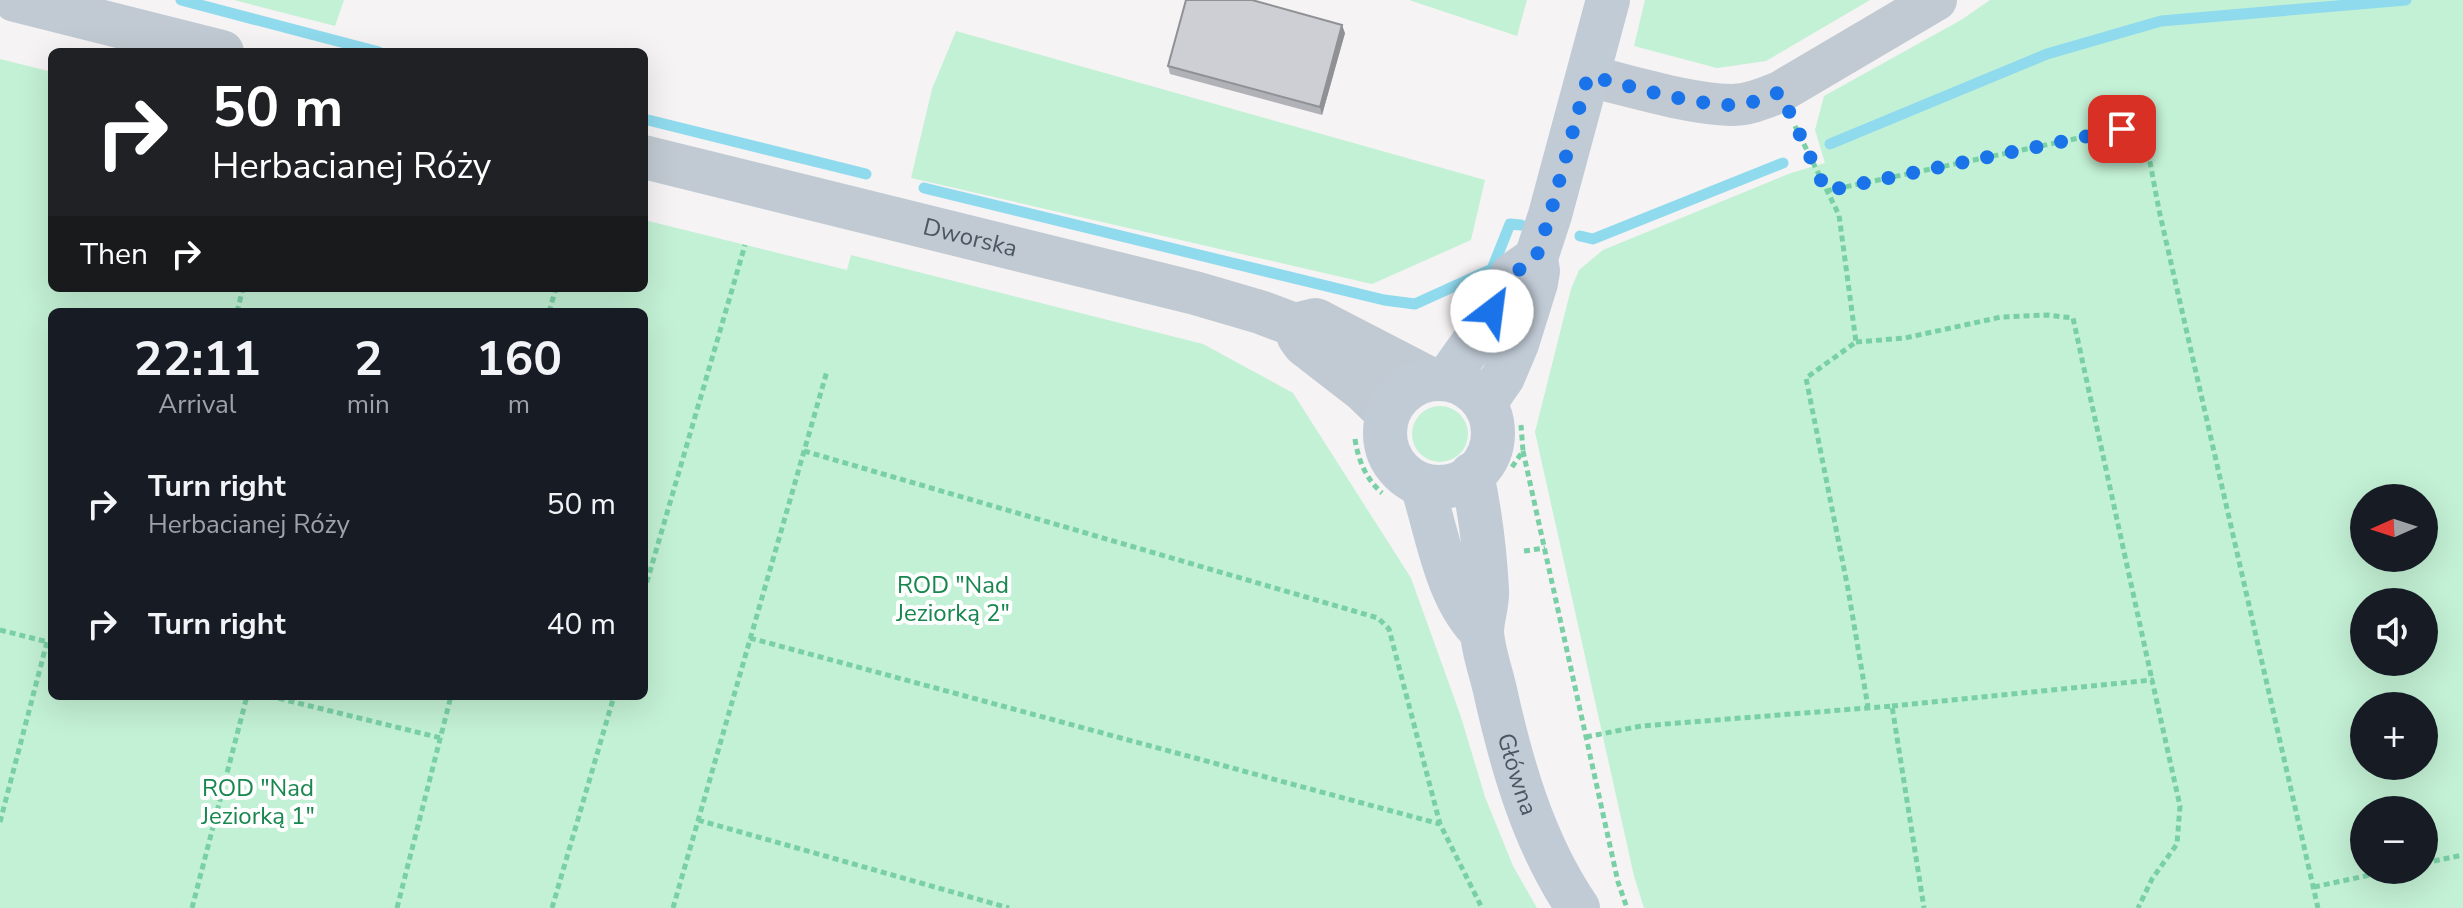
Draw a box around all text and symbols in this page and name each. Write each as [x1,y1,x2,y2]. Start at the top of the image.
text: 50 m [212,69,343,146]
icon: right [80,80,184,184]
pin [2088,95,2156,163]
icon: arrive [2100,107,2144,151]
text: Herbacianej Róży [212,142,491,191]
street label: Dworska [920,210,1021,265]
icon: right [164,232,208,276]
text: Then [80,234,148,275]
position arrow [1450,269,1534,353]
text: 22:11 [134,326,261,392]
text: 2 [354,326,383,392]
text: 160 [476,326,562,392]
text: Arrival [158,387,237,422]
text: min [347,387,390,422]
text: m [508,387,530,422]
text: Turn right [148,466,286,507]
icon: right [80,482,124,526]
text: 50 m [547,484,616,525]
north arrow [2350,484,2438,572]
map controls [2350,484,2438,884]
text: Herbacianej Róży [148,507,350,542]
park label: ROD "Nad Jeziorką 2" [895,569,1010,629]
button: sound [2350,588,2438,676]
icon: right [80,602,124,646]
text: Turn right [148,604,286,645]
text: 40 m [547,604,616,645]
button: + [2350,692,2438,780]
street label: Główna [1490,730,1545,820]
park label: ROD "Nad Jeziorką 1" [200,772,315,832]
button: − [2350,796,2438,884]

